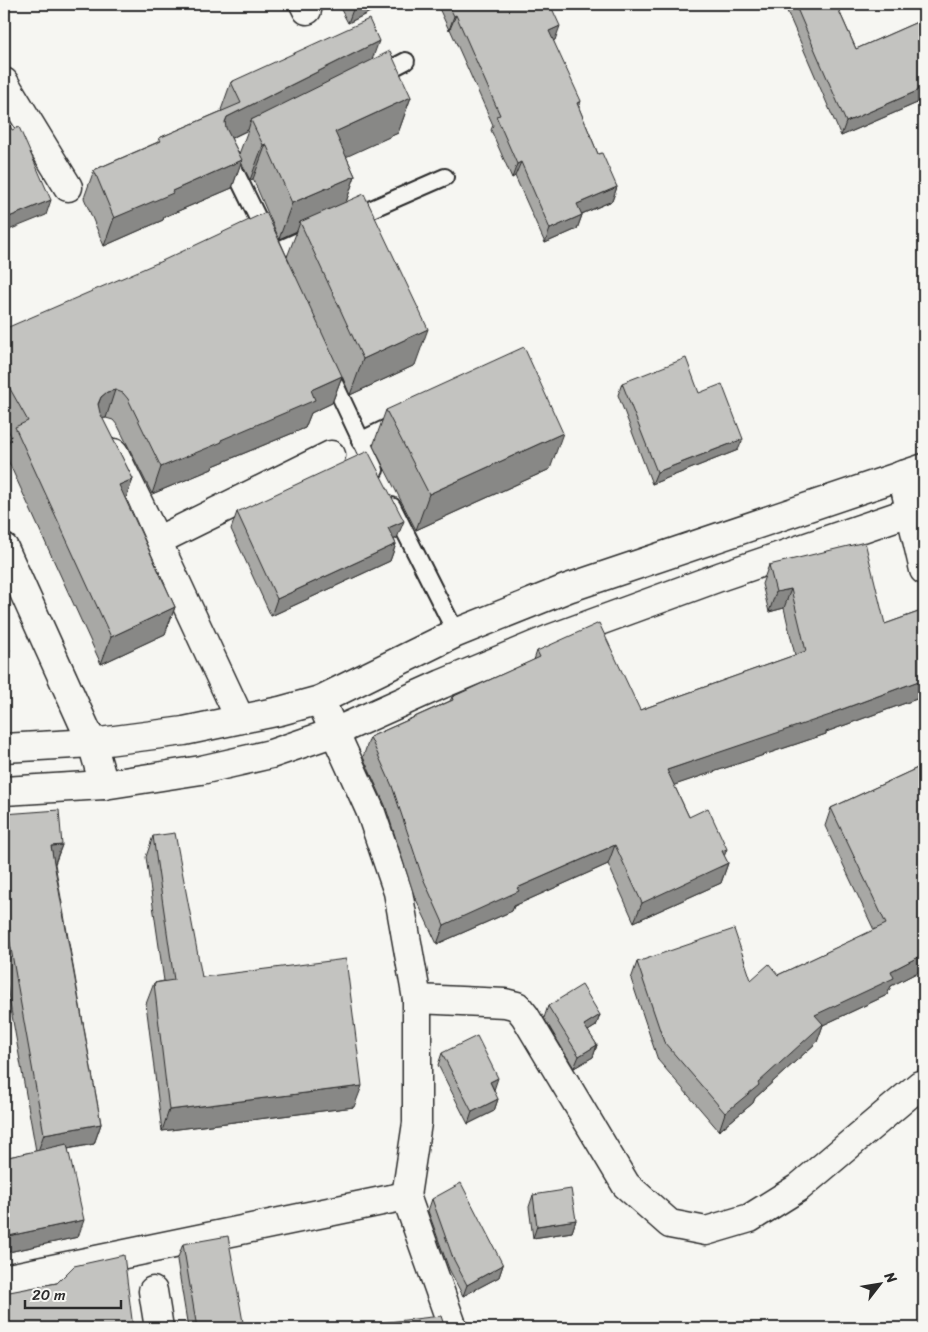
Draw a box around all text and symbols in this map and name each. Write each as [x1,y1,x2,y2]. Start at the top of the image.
north arrow [856,1260,906,1310]
text: N [877,1266,904,1288]
scale bar [25,1277,121,1309]
text: 20 m [32,1282,66,1308]

